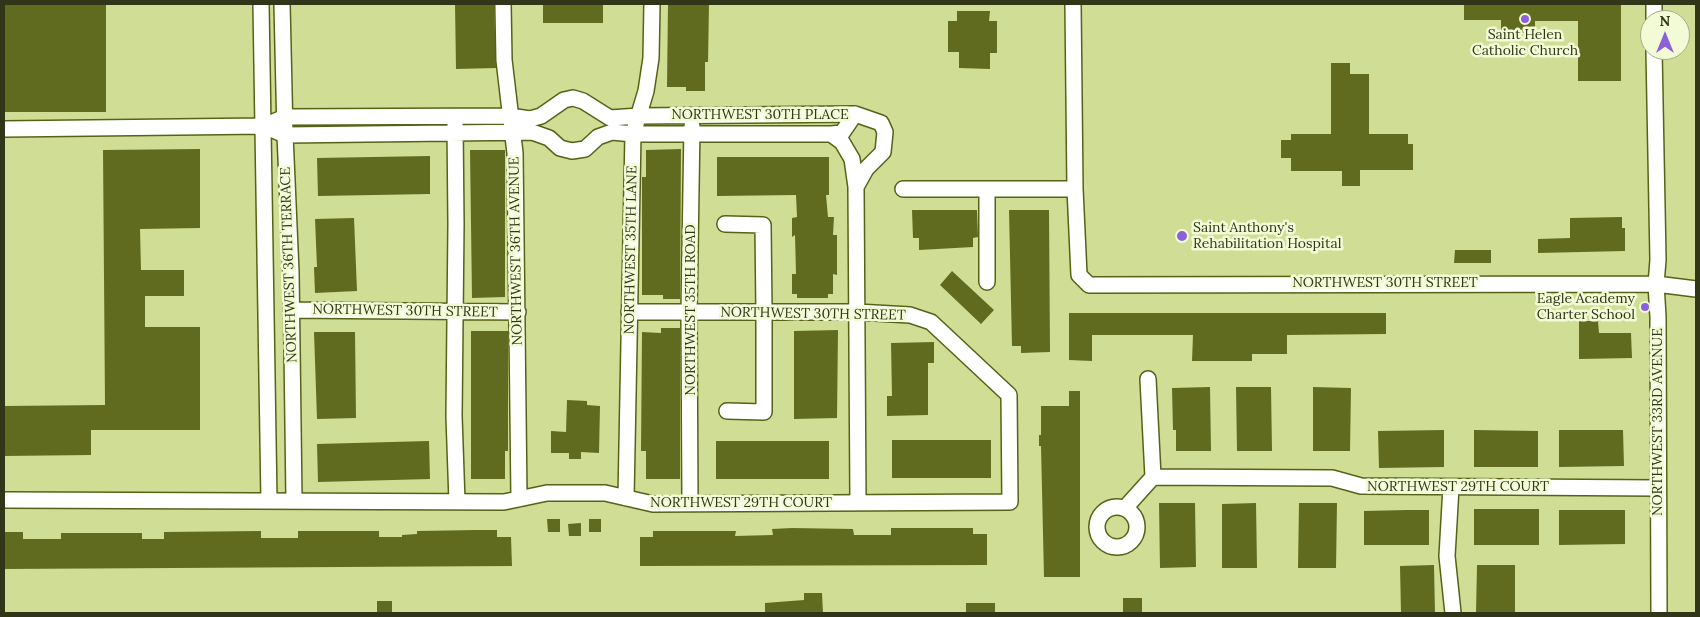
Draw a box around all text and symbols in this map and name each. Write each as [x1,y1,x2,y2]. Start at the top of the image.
north arrow [1640,10,1690,60]
text: N [1660,12,1670,30]
marker: Saint Helen Catholic Church [1519,13,1531,25]
place label: Saint Helen Catholic Church [1472,27,1578,59]
street label: NORTHWEST 30TH PLACE [671,107,849,123]
street label: NORTHWEST 36TH AVENUE [506,156,526,346]
street label: NORTHWEST 35TH LANE [621,165,641,335]
street label: NORTHWEST 36TH TERRACE [277,167,301,363]
place label: Saint Anthony's Rehabilitation Hospital [1193,220,1341,252]
street label: NORTHWEST 35TH ROAD [683,224,699,396]
marker: Saint Anthony's Rehabilitation Hospital [1175,229,1189,243]
street label: NORTHWEST 30TH STREET [1292,275,1478,291]
place label: Eagle Academy Charter School [1537,291,1635,324]
street label: NORTHWEST 30TH STREET [312,301,498,321]
marker: Eagle Academy Charter School [1639,301,1651,313]
street label: NORTHWEST 30TH STREET [720,304,906,324]
street label: NORTHWEST 33RD AVENUE [1650,328,1666,516]
street label: NORTHWEST 29TH COURT [1367,479,1549,495]
street label: NORTHWEST 29TH COURT [650,495,832,511]

